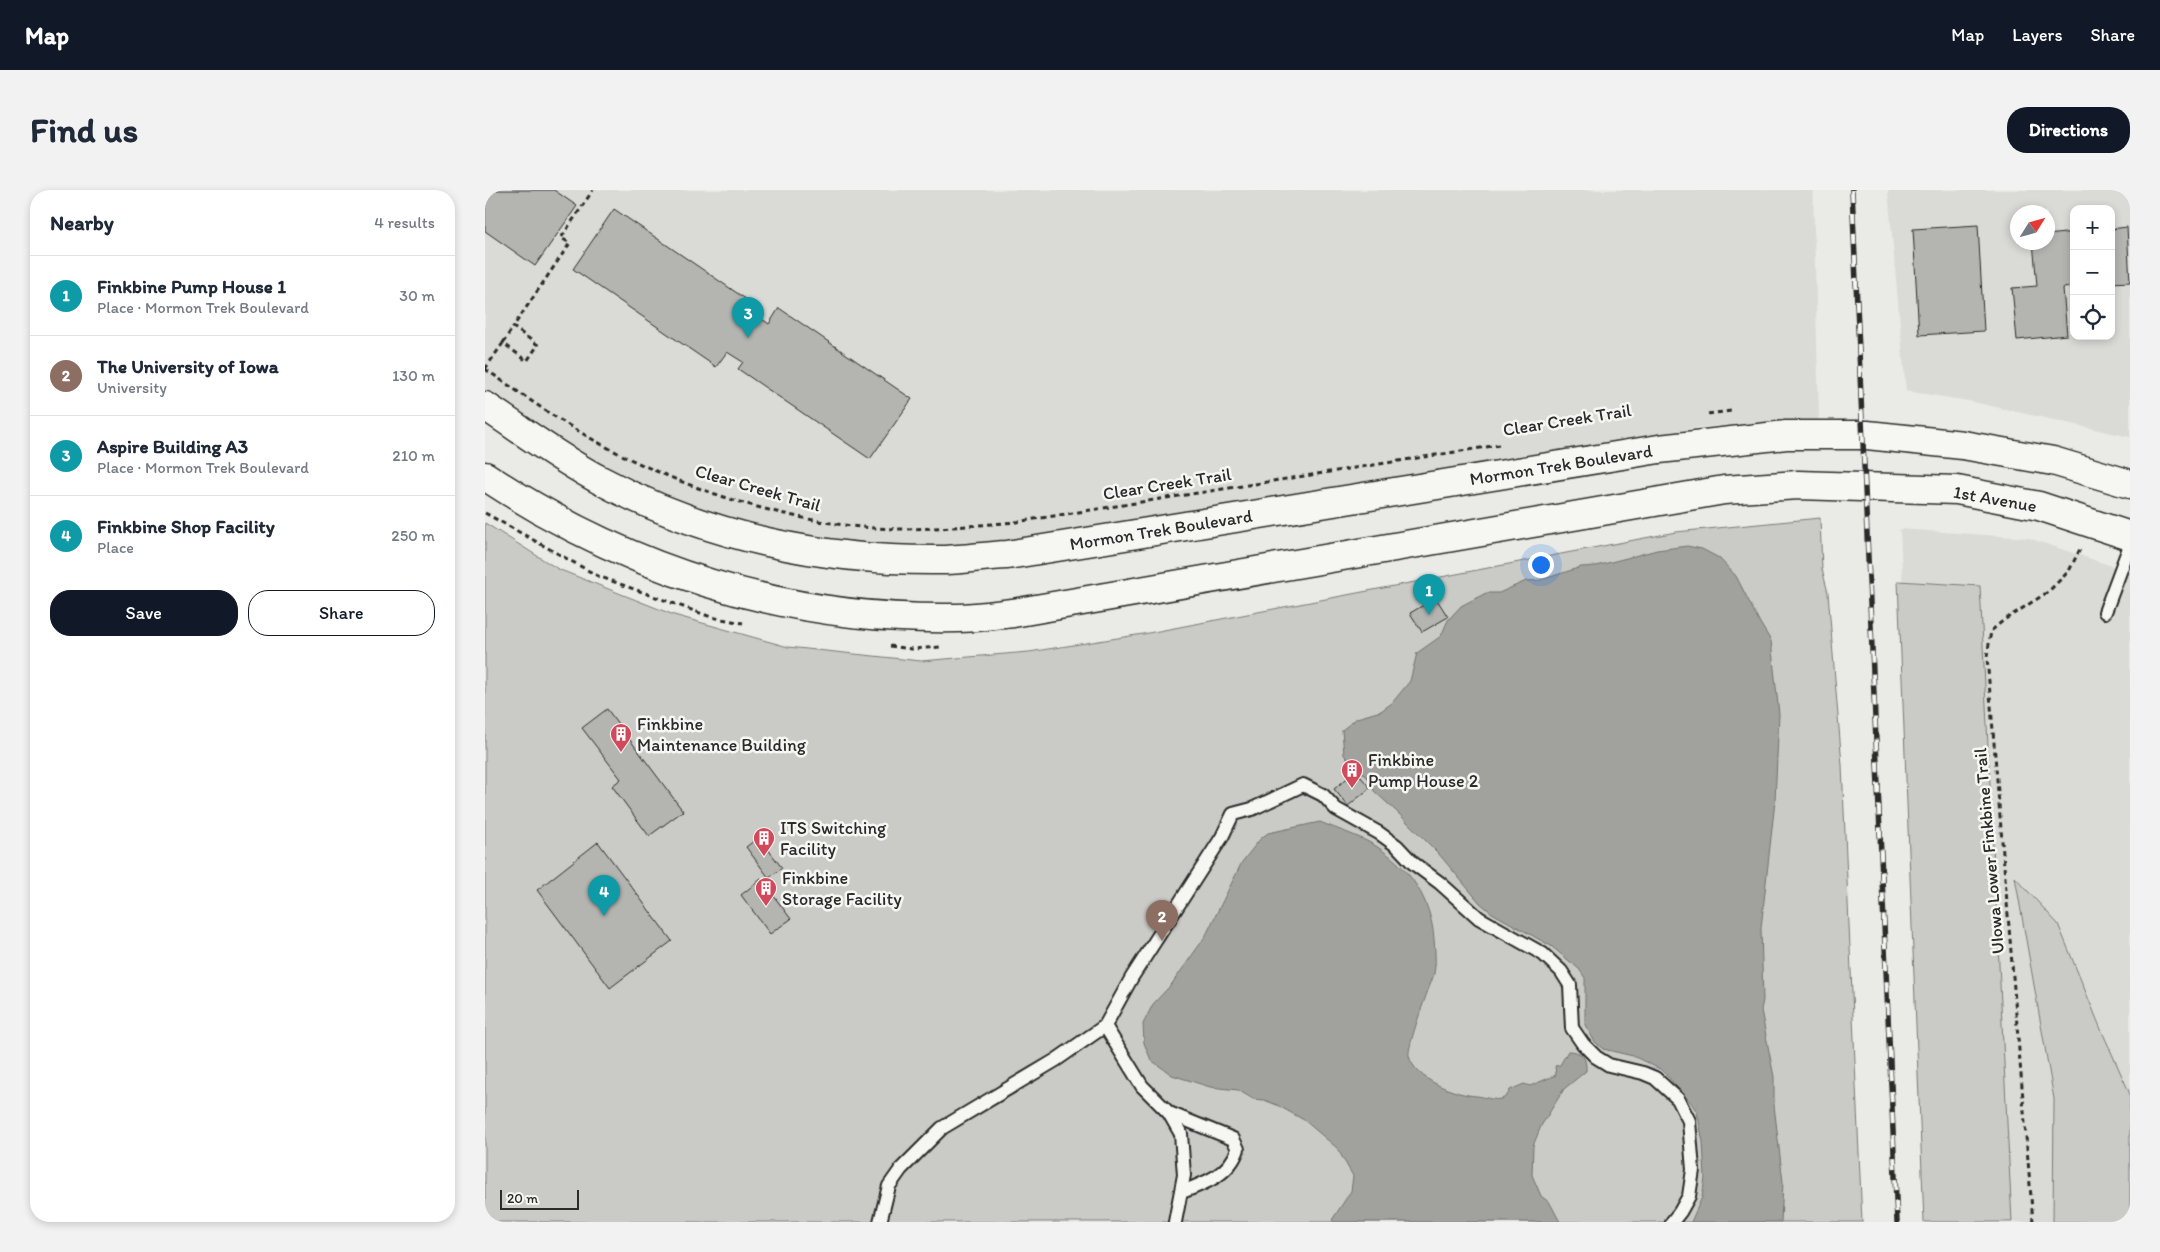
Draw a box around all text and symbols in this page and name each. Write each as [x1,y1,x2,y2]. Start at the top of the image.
text: Map [25,21,69,50]
text: Map [1951,24,1984,46]
text: Layers [2012,24,2062,46]
text: Share [2090,24,2135,46]
button: Directions [2007,107,2130,153]
text: Find us [30,109,138,151]
north arrow [2010,205,2055,250]
map controls [2070,205,2115,340]
button: + [2070,205,2115,250]
text: Nearby [50,210,114,235]
text: 4 results [374,213,435,232]
button: − [2070,250,2115,295]
text: Finkbine Pump House 1 [97,275,286,298]
text: 1 [62,286,70,305]
text: 30 m [399,286,435,305]
button: locate [2070,295,2115,340]
pin: 3 [732,297,764,338]
text: Place · Mormon Trek Boulevard [97,298,309,317]
text: The University of Iowa [97,355,279,378]
text: 2 [62,366,70,385]
text: 130 m [392,366,435,385]
text: University [97,378,167,397]
street label: Clear Creek Trail [1501,399,1633,441]
text: Aspire Building A3 [97,435,248,458]
street label: Mormon Trek Boulevard [1468,440,1654,490]
text: 3 [62,446,70,465]
text: 210 m [392,446,435,465]
text: Place · Mormon Trek Boulevard [97,458,309,477]
street label: Clear Creek Trail [693,460,823,516]
street label: Clear Creek Trail [1101,463,1233,505]
street label: 1st Avenue [1952,481,2038,517]
street label: Mormon Trek Boulevard [1068,505,1254,555]
text: Finkbine Shop Facility [97,515,275,538]
text: 4 [61,526,71,545]
text: 250 m [391,526,435,545]
text: Place [97,538,134,557]
your location [1528,552,1554,578]
pin: 1 [1413,574,1445,615]
button: Save [50,590,238,636]
button: Share [248,590,435,636]
place label: Finkbine Maintenance Building [637,713,807,756]
building icon: Finkbine Maintenance Building [609,722,633,753]
street label: UIowa Lower Finkbine Trail [1969,747,2009,955]
place label: Finkbine Pump House 2 [1368,749,1479,792]
building icon: Finkbine Pump House 2 [1340,758,1364,789]
place label: ITS Switching Facility [780,817,887,860]
building icon: ITS Switching Facility [752,826,776,857]
place label: Finkbine Storage Facility [782,867,902,910]
pin: 4 [588,875,620,916]
building icon: Finkbine Storage Facility [754,876,778,907]
pin: 2 [1146,900,1178,941]
scale bar [500,1187,579,1210]
text: 20 m [507,1190,538,1207]

